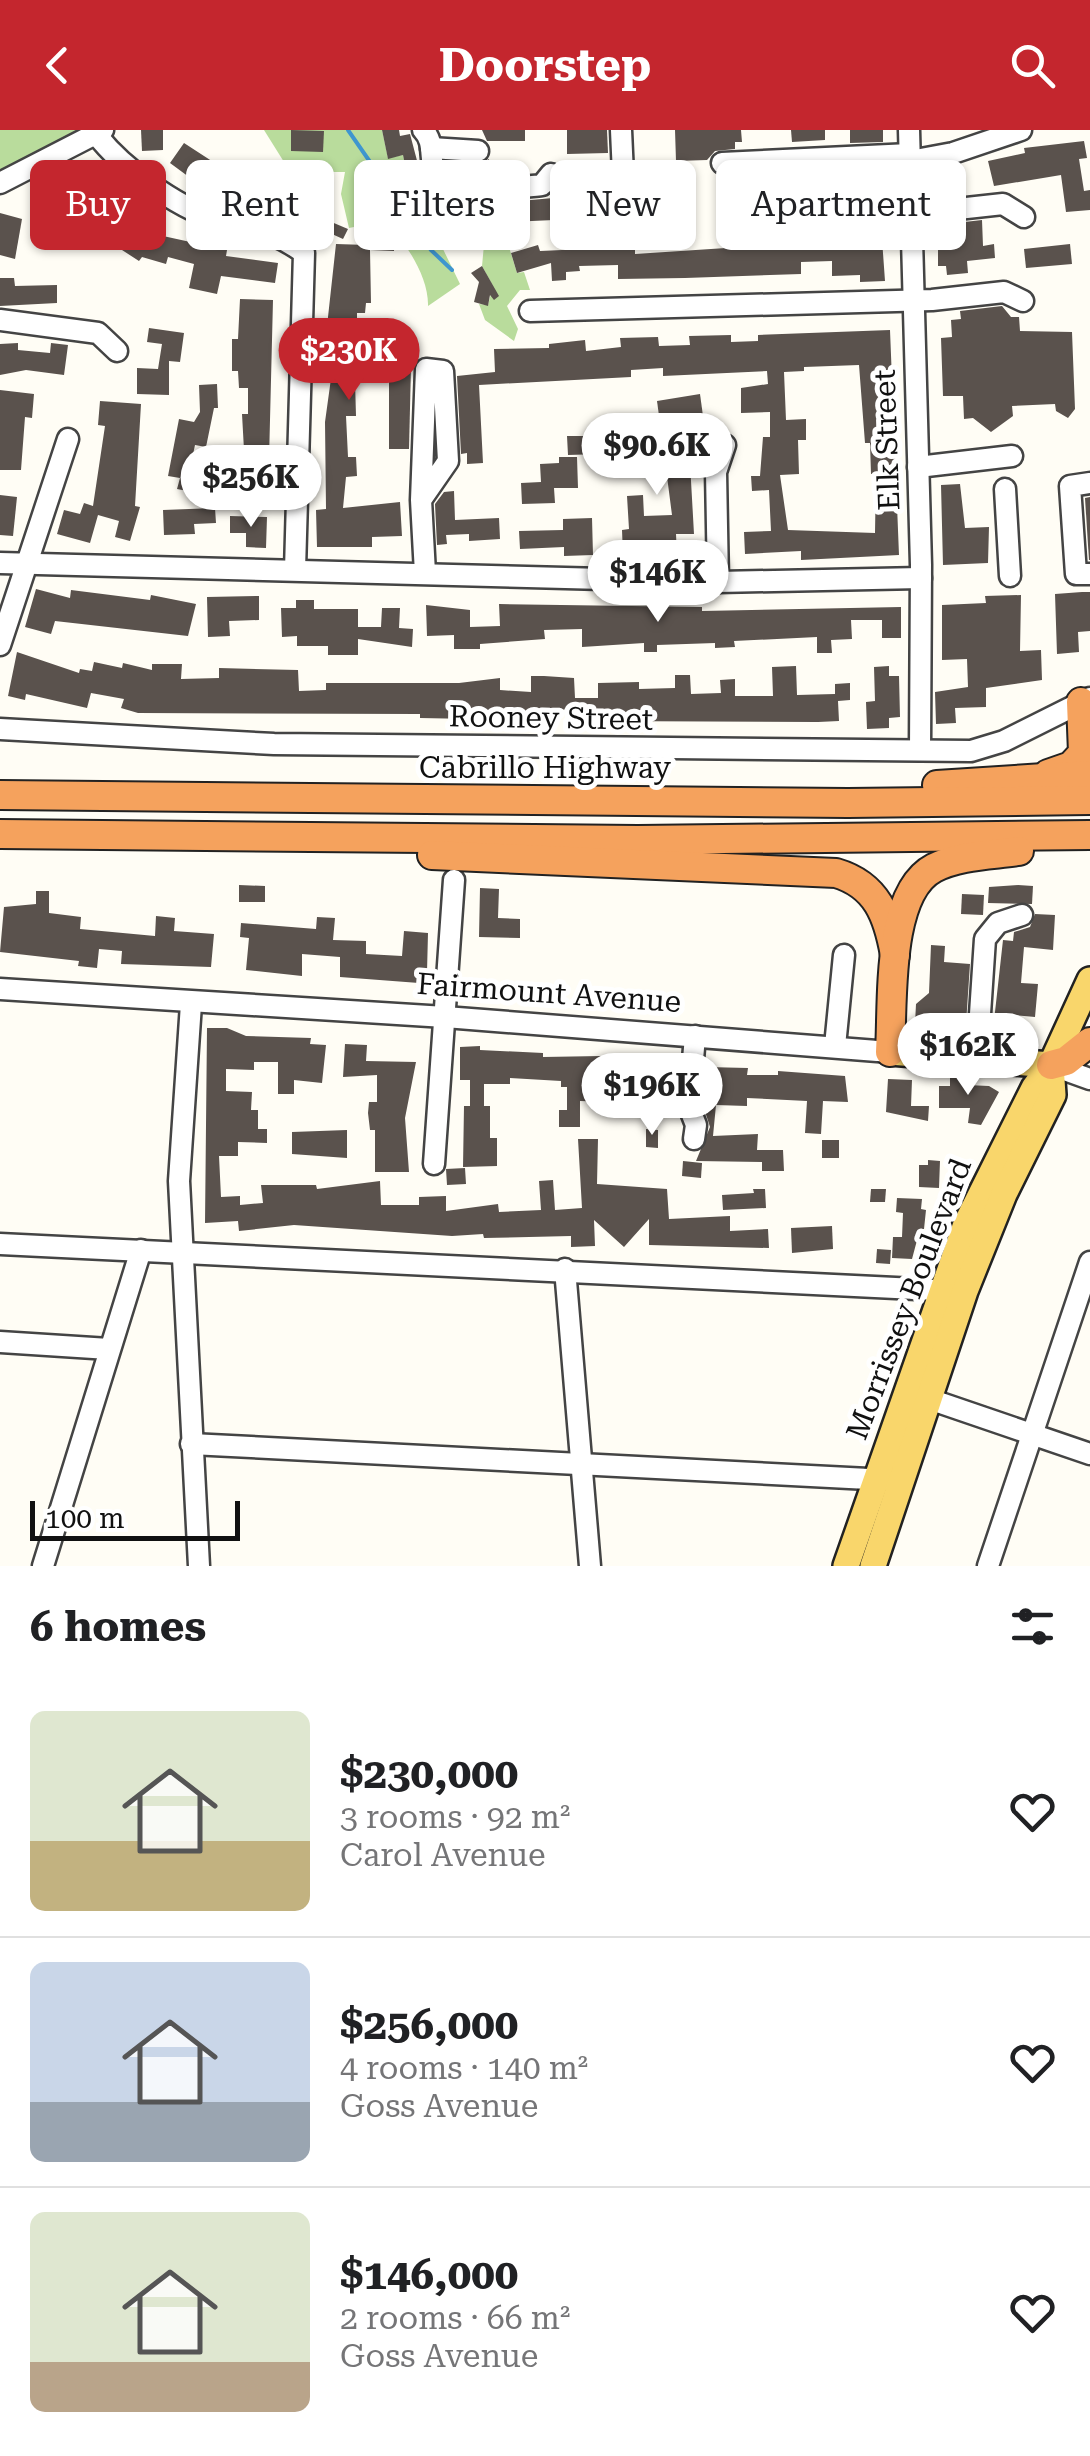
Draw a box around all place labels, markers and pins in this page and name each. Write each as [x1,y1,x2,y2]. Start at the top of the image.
pin: $230K [279,318,419,403]
pin: $90.6K [576,413,738,498]
pin: $256K [181,445,321,530]
pin: $146K [588,540,728,625]
pin: $162K [898,1013,1038,1098]
pin: $196K [582,1053,722,1138]

